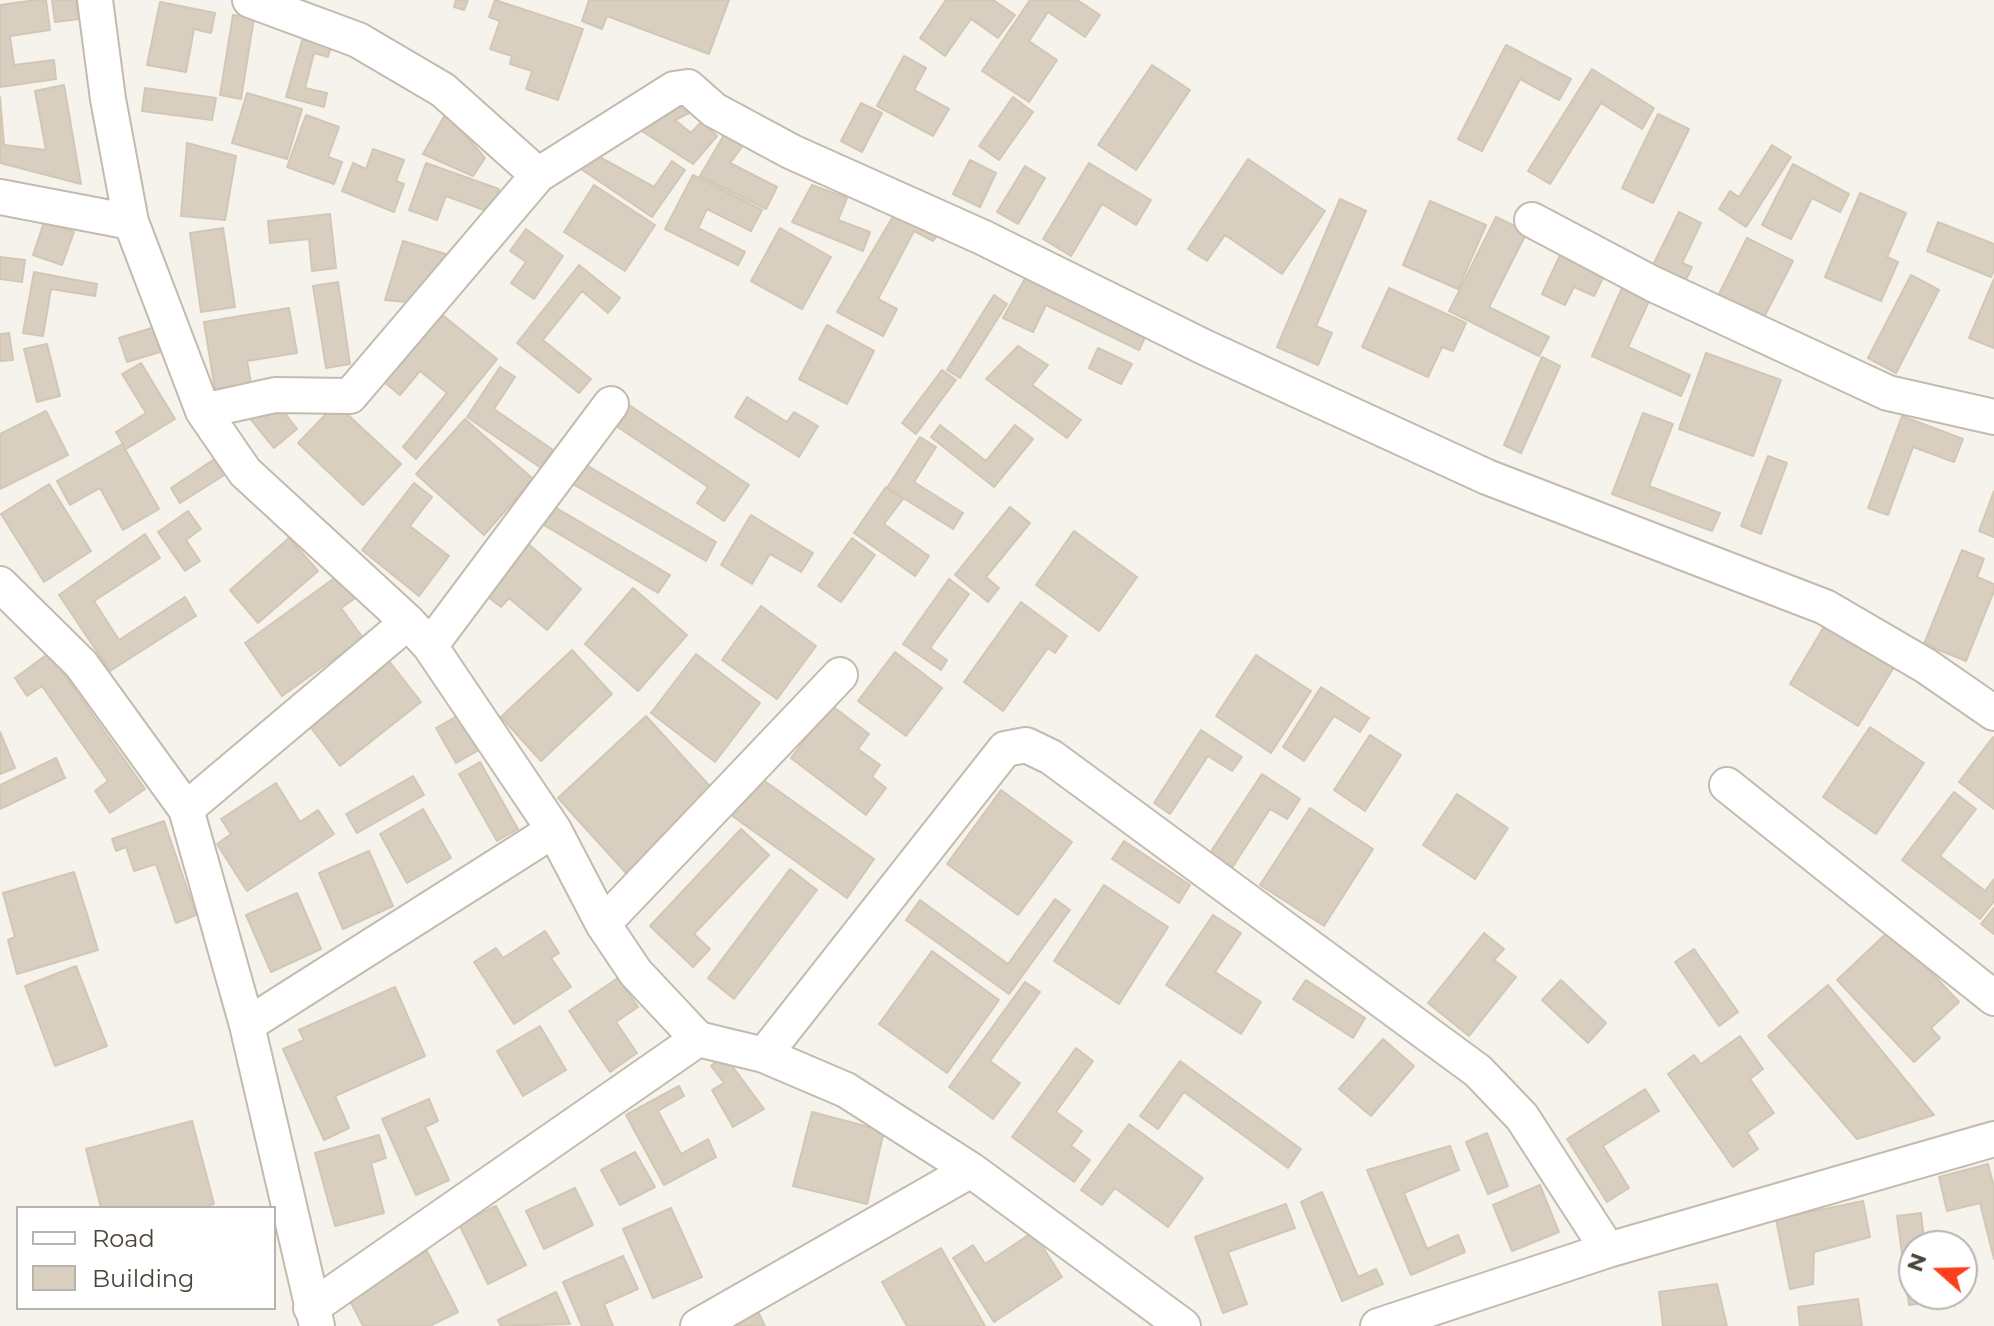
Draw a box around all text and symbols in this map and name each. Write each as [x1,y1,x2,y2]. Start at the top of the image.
legend [16,1206,276,1310]
text: Road [92,1224,155,1253]
north arrow [1898,1230,1978,1310]
text: N [1901,1249,1933,1275]
text: Building [92,1264,195,1293]

